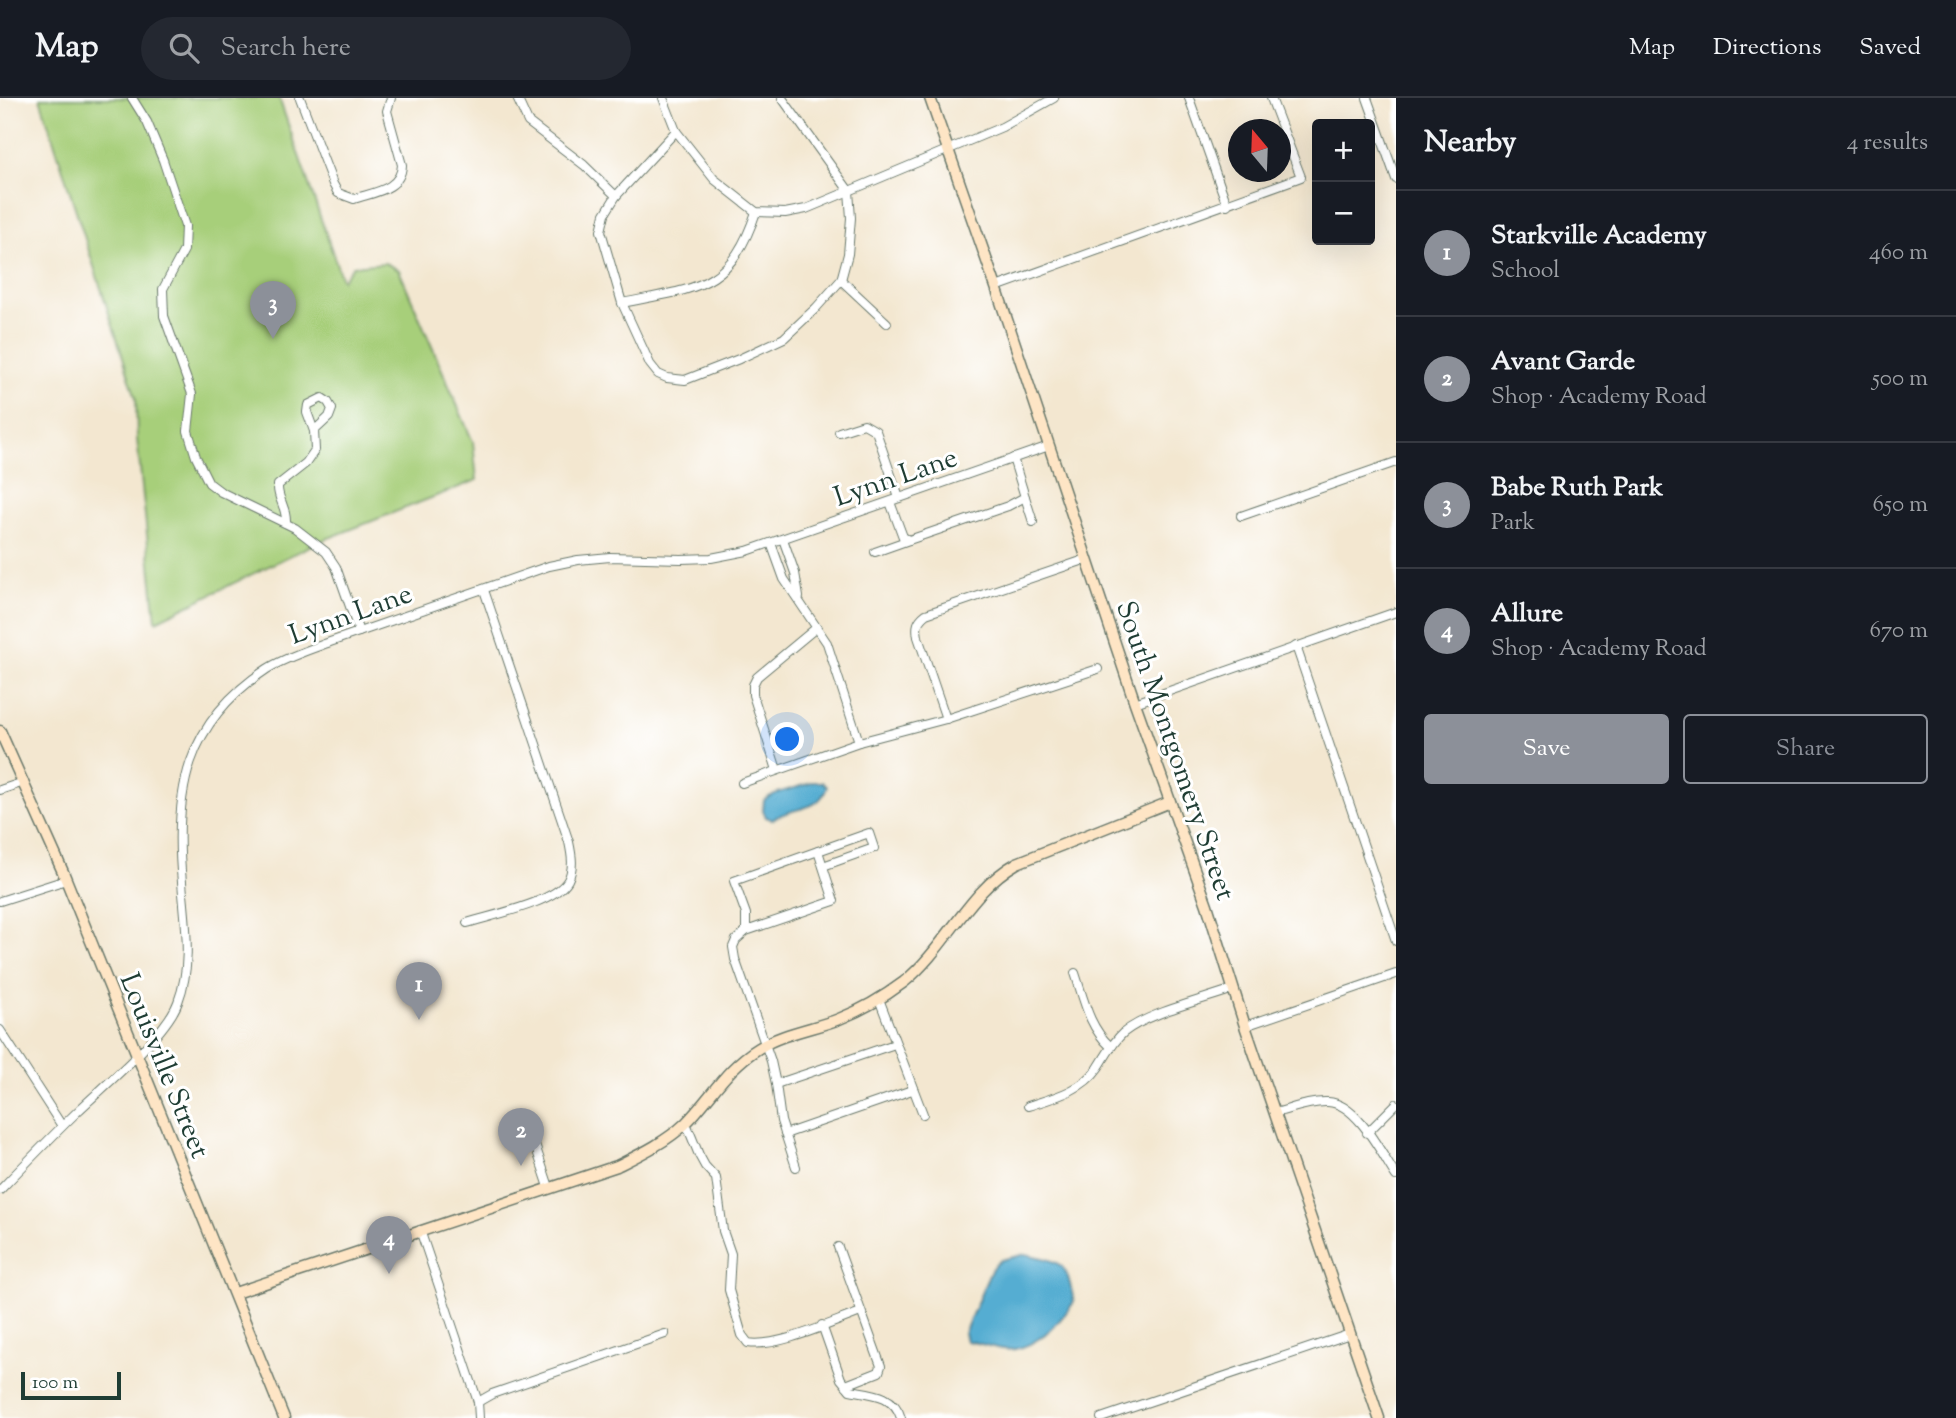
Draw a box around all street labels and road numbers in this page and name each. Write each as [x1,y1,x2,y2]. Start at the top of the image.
street label: Lynn Lane [829,439,963,519]
street label: Lynn Lane [284,575,418,657]
street label: South Montgomery Street [1104,596,1244,906]
street label: Louisville Street [108,968,219,1165]

